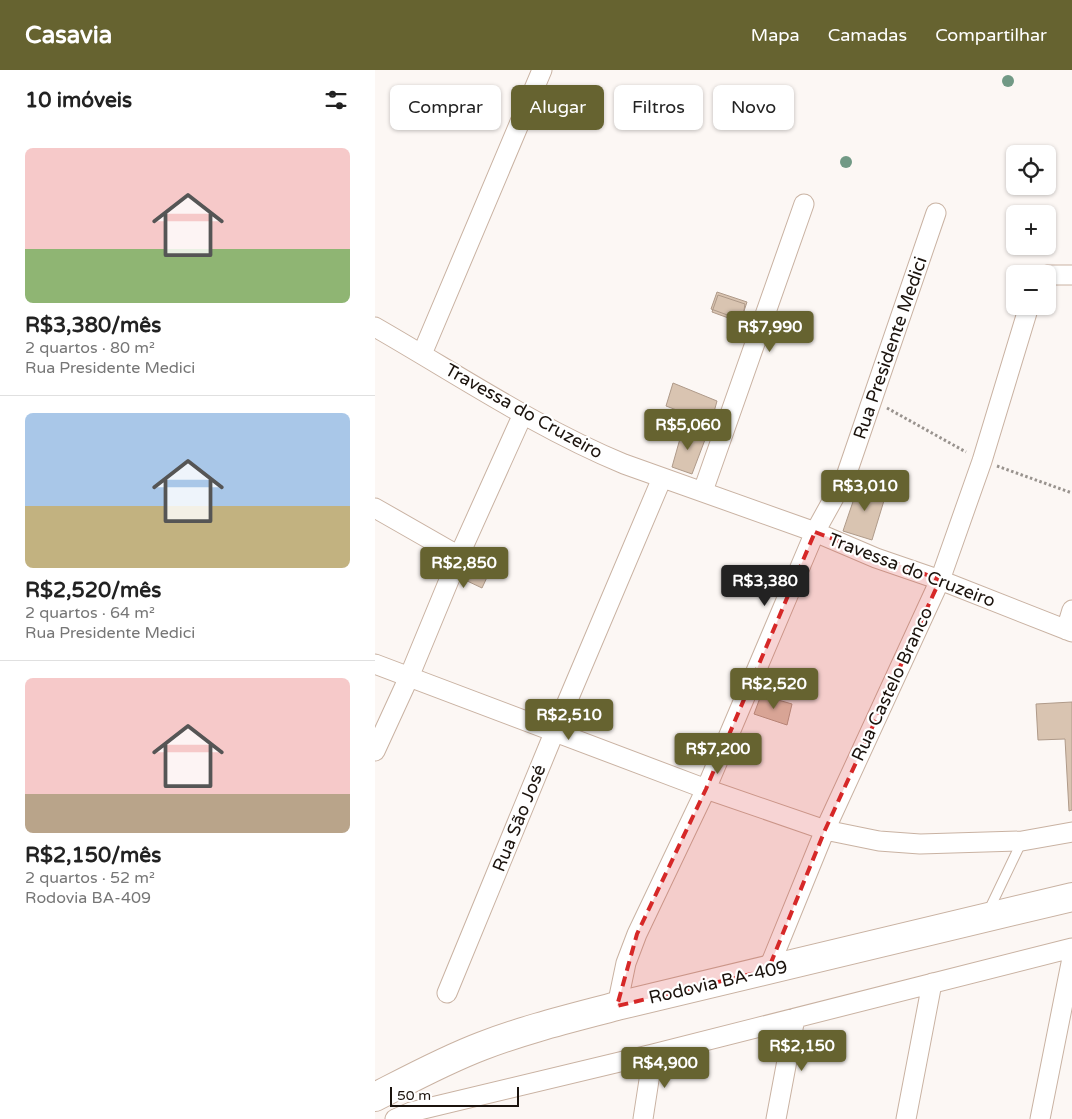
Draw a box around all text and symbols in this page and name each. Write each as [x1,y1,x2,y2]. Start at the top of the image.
text: Casavia [25,21,112,50]
text: Mapa [751,24,800,46]
text: Camadas [828,24,907,46]
text: Compartilhar [935,24,1047,46]
chip: Comprar [390,85,501,130]
chip: Alugar [511,85,604,130]
chip: Filtros [614,85,703,130]
chip: Novo [713,85,794,130]
icon: filters [322,86,350,114]
text: 10 imóveis [25,88,132,113]
map controls [1006,145,1056,315]
button: locate [1006,145,1056,195]
icon: home [143,180,233,270]
button: + [1006,205,1056,255]
street label: Rua Presidente Medici [848,254,932,442]
button: − [1006,265,1056,315]
pin: R$7,990 [724,310,816,353]
text: R$3,380/mês [25,313,161,338]
text: R$7,990 [738,317,802,337]
text: 2 quartos · 80 m² [25,338,155,358]
text: Rua Presidente Medici [25,358,195,378]
street label: Travessa do Cruzeiro [441,359,607,464]
pin: R$5,060 [642,408,734,451]
text: R$5,060 [655,415,721,435]
icon: home [143,446,233,536]
pin: R$3,010 [819,470,911,512]
text: R$3,010 [832,476,898,496]
street label: Travessa do Cruzeiro [826,528,999,612]
pin: R$2,850 [418,546,510,589]
text: R$2,850 [431,553,497,573]
pin: R$3,380 [719,564,811,607]
text: R$3,380 [732,571,798,591]
text: R$2,520/mês [25,578,161,603]
text: 2 quartos · 64 m² [25,603,155,623]
street label: Rua Castelo Branco [847,603,937,765]
text: Rua Presidente Medici [25,623,195,643]
pin: R$2,520 [728,668,820,710]
text: R$2,520 [741,674,807,694]
pin: R$2,510 [523,698,615,741]
text: R$2,510 [536,705,602,725]
icon: home [143,711,233,801]
pin: R$7,200 [672,732,764,775]
text: R$7,200 [686,739,750,759]
street label: Rua São José [488,761,550,875]
text: R$2,150/mês [25,843,161,868]
text: 2 quartos · 52 m² [25,868,155,888]
text: Rodovia BA-409 [25,888,151,908]
street label: Rodovia BA-409 [646,955,790,1009]
pin: R$2,150 [756,1030,848,1072]
text: R$2,150 [769,1036,835,1056]
pin: R$4,900 [619,1046,711,1089]
text: R$4,900 [632,1053,698,1073]
scale bar [390,1084,519,1107]
text: 50 m [397,1087,431,1104]

